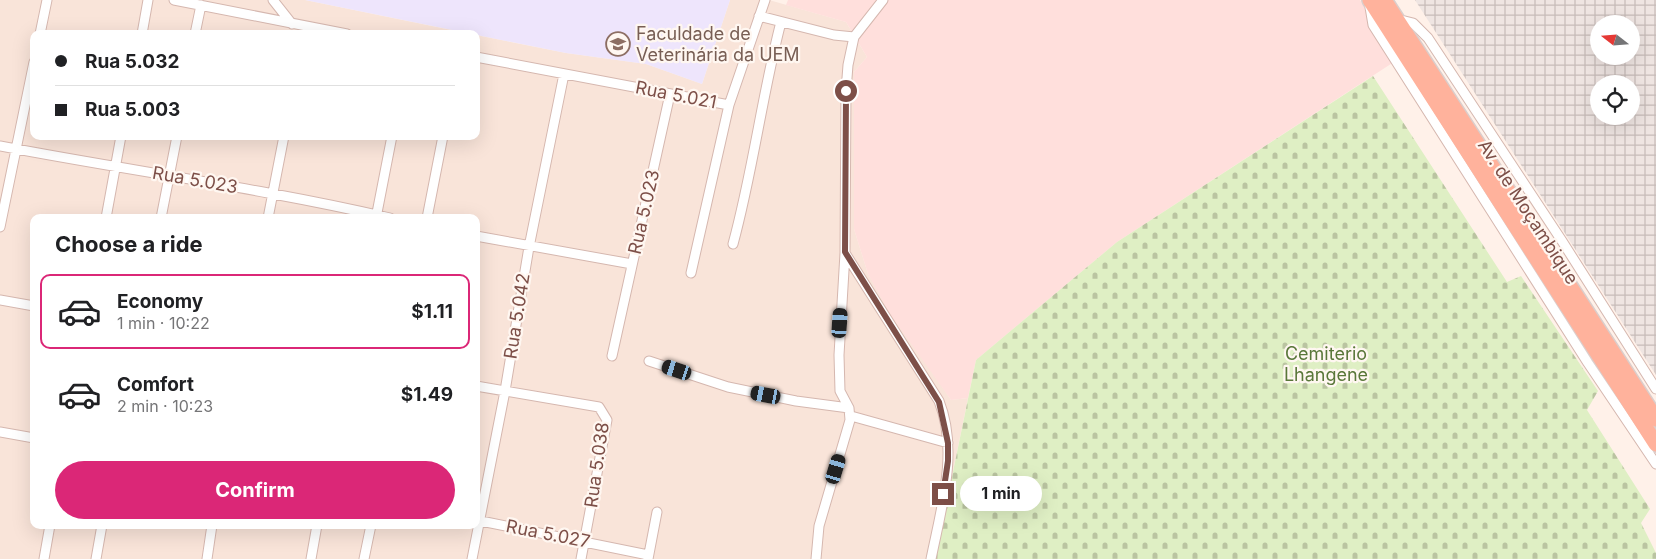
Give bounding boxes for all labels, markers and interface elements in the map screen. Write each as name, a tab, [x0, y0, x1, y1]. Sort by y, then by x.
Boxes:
north arrow	[1590, 15, 1640, 65]
map controls	[1590, 15, 1640, 125]
place label: Faculdade de Veterinária da UEM	[636, 23, 800, 65]
school or university icon: Faculdade de Veterinária da UEM	[605, 31, 631, 57]
text: Rua 5.032	[85, 50, 179, 73]
button: locate	[1590, 75, 1640, 125]
street label: Rua 5.021	[634, 76, 718, 113]
route start	[835, 80, 857, 102]
text: Rua 5.003	[85, 98, 180, 121]
street label: Av. de Moçambique	[1474, 135, 1583, 288]
street label: Rua 5.023	[151, 162, 239, 197]
street label: Rua 5.023	[624, 168, 663, 256]
text: Choose a ride	[55, 231, 203, 257]
street label: Rua 5.042	[499, 272, 534, 360]
icon: car	[57, 289, 102, 334]
text: Economy	[117, 290, 203, 313]
text: $1.11	[411, 300, 453, 323]
car	[831, 308, 848, 338]
text: 1 min · 10:22	[117, 313, 210, 333]
park label: Cemiterio Lhangene	[1284, 343, 1368, 385]
car	[660, 358, 693, 382]
icon: car	[57, 372, 102, 417]
text: Comfort	[117, 373, 194, 396]
text: $1.49	[401, 383, 453, 406]
car	[749, 385, 782, 405]
text: 2 min · 10:23	[117, 396, 213, 416]
street label: Rua 5.038	[580, 421, 613, 509]
car	[824, 452, 847, 486]
button: Confirm	[55, 461, 455, 519]
callout: 1 min	[960, 476, 1043, 512]
route end	[932, 483, 954, 505]
text: 1 min	[981, 483, 1021, 503]
street label: Rua 5.027	[504, 515, 592, 552]

